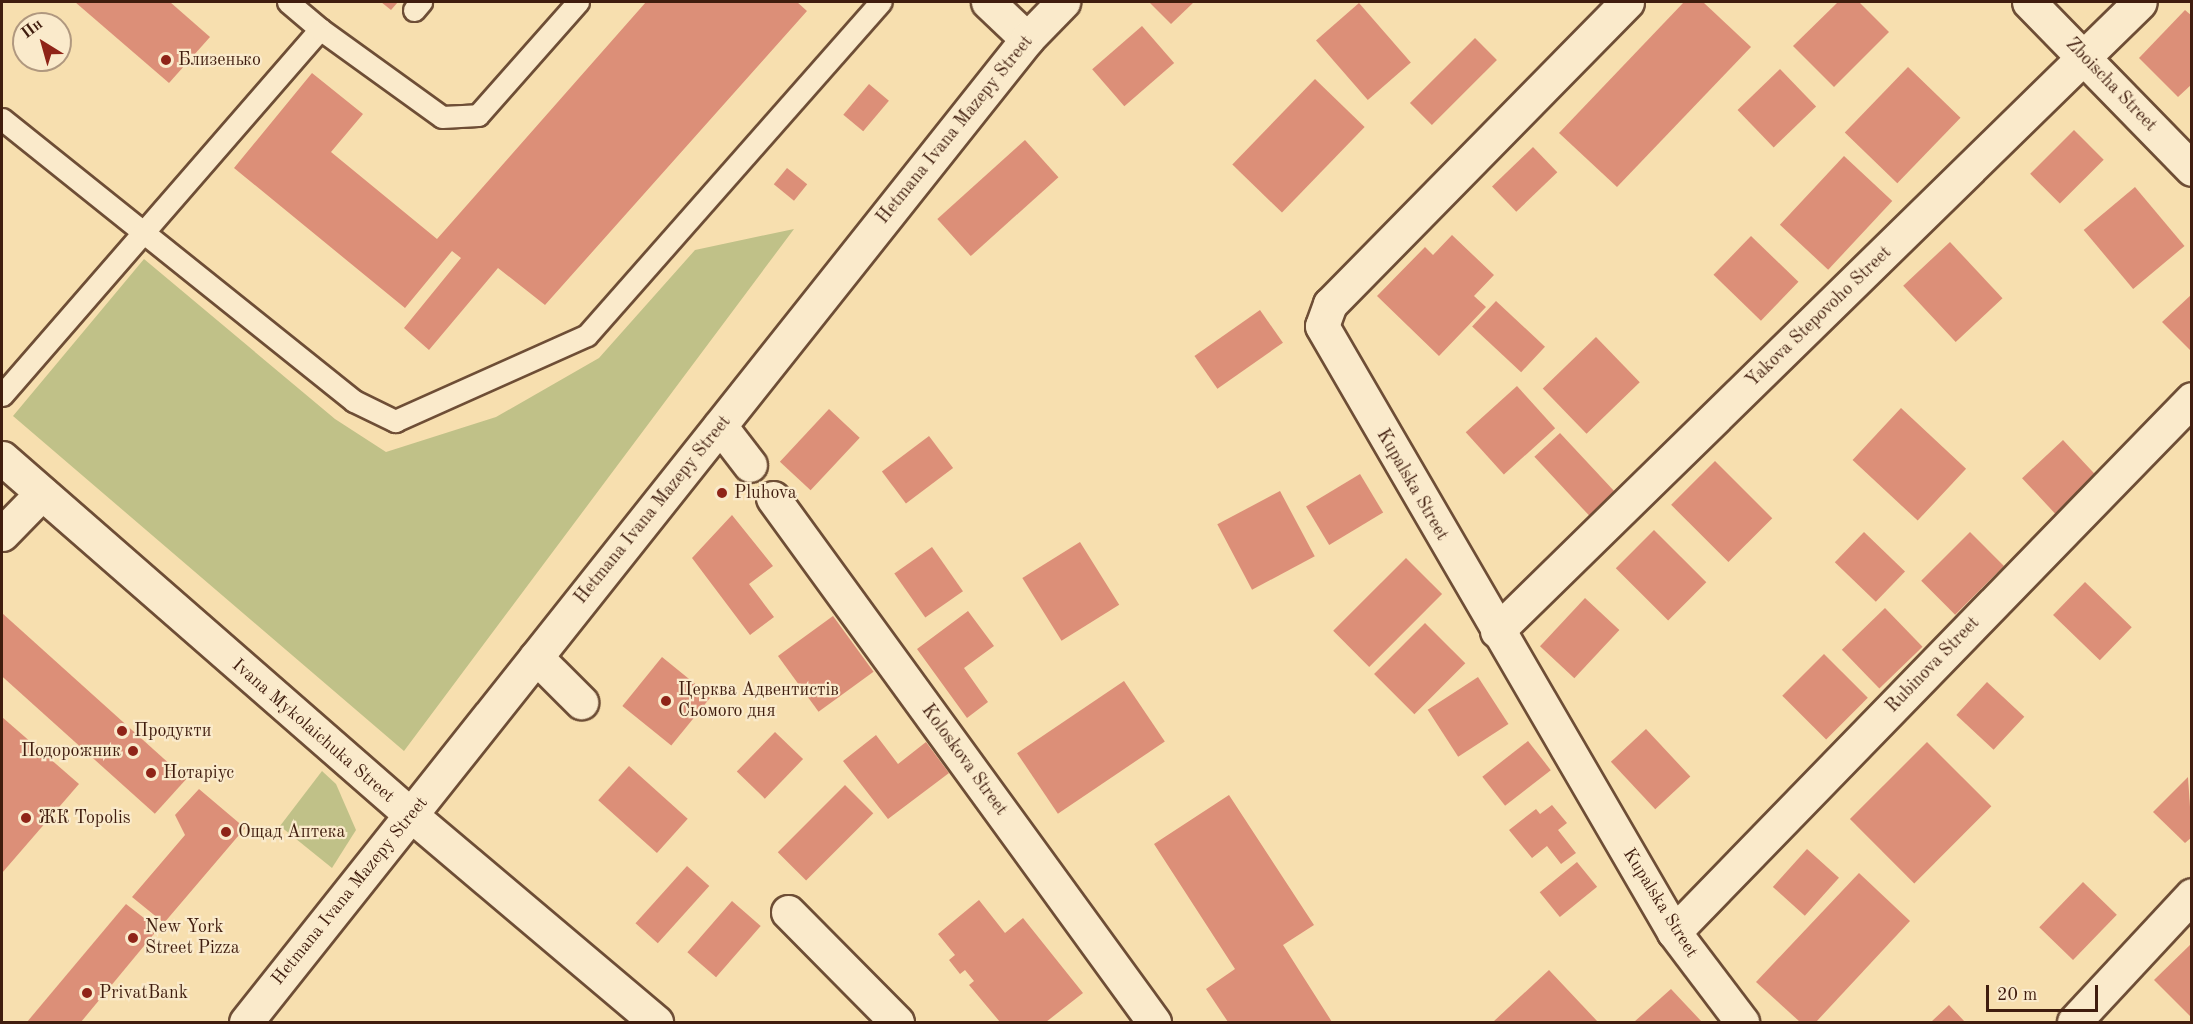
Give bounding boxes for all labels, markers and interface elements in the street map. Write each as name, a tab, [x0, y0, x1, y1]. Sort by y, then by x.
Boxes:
north arrow	[12, 12, 72, 72]
text: Пн	[19, 16, 46, 42]
street label: Hetmana Ivana Mazepy Street	[872, 32, 1038, 228]
street label: Zboischa Street	[2061, 34, 2161, 136]
place label: Близенько	[178, 49, 261, 71]
marker: Близенько	[159, 53, 173, 67]
street label: Yakova Stepovoho Street	[1742, 242, 1896, 392]
street label: Hetmana Ivana Mazepy Street	[570, 412, 736, 608]
street label: Kupalska Street	[1371, 425, 1453, 545]
place label: Pluhova	[734, 482, 797, 504]
marker: Pluhova	[715, 486, 729, 500]
street label: Rubinova Street	[1882, 613, 1984, 717]
street label: Ivana Mykolaichuka Street	[227, 654, 399, 808]
place label: Церква Адвентистів Сьомого дня	[678, 680, 839, 722]
marker: Церква Адвентистів Сьомого дня	[659, 694, 673, 708]
street label: Koloskova Street	[916, 700, 1012, 820]
place label: Продукти	[134, 720, 212, 742]
marker: Продукти	[115, 724, 129, 738]
place label: Подорожник	[21, 740, 121, 762]
marker: Подорожник	[126, 744, 140, 758]
place label: Нотаріус	[163, 762, 234, 784]
marker: Нотаріус	[144, 766, 158, 780]
street label: Hetmana Ivana Mazepy Street	[267, 793, 433, 989]
place label: ЖК Topolis	[38, 807, 131, 829]
marker: ЖК Topolis	[19, 811, 33, 825]
place label: Ощад Аптека	[238, 821, 345, 843]
marker: Ощад Аптека	[219, 825, 233, 839]
street label: Kupalska Street	[1618, 844, 1702, 962]
place label: New York Street Pizza	[145, 917, 240, 960]
marker: New York Street Pizza	[126, 931, 140, 945]
scale bar	[1989, 973, 2102, 1011]
place label: PrivatBank	[99, 982, 188, 1004]
marker: PrivatBank	[80, 986, 94, 1000]
text: 20 m	[1997, 986, 2037, 1004]

